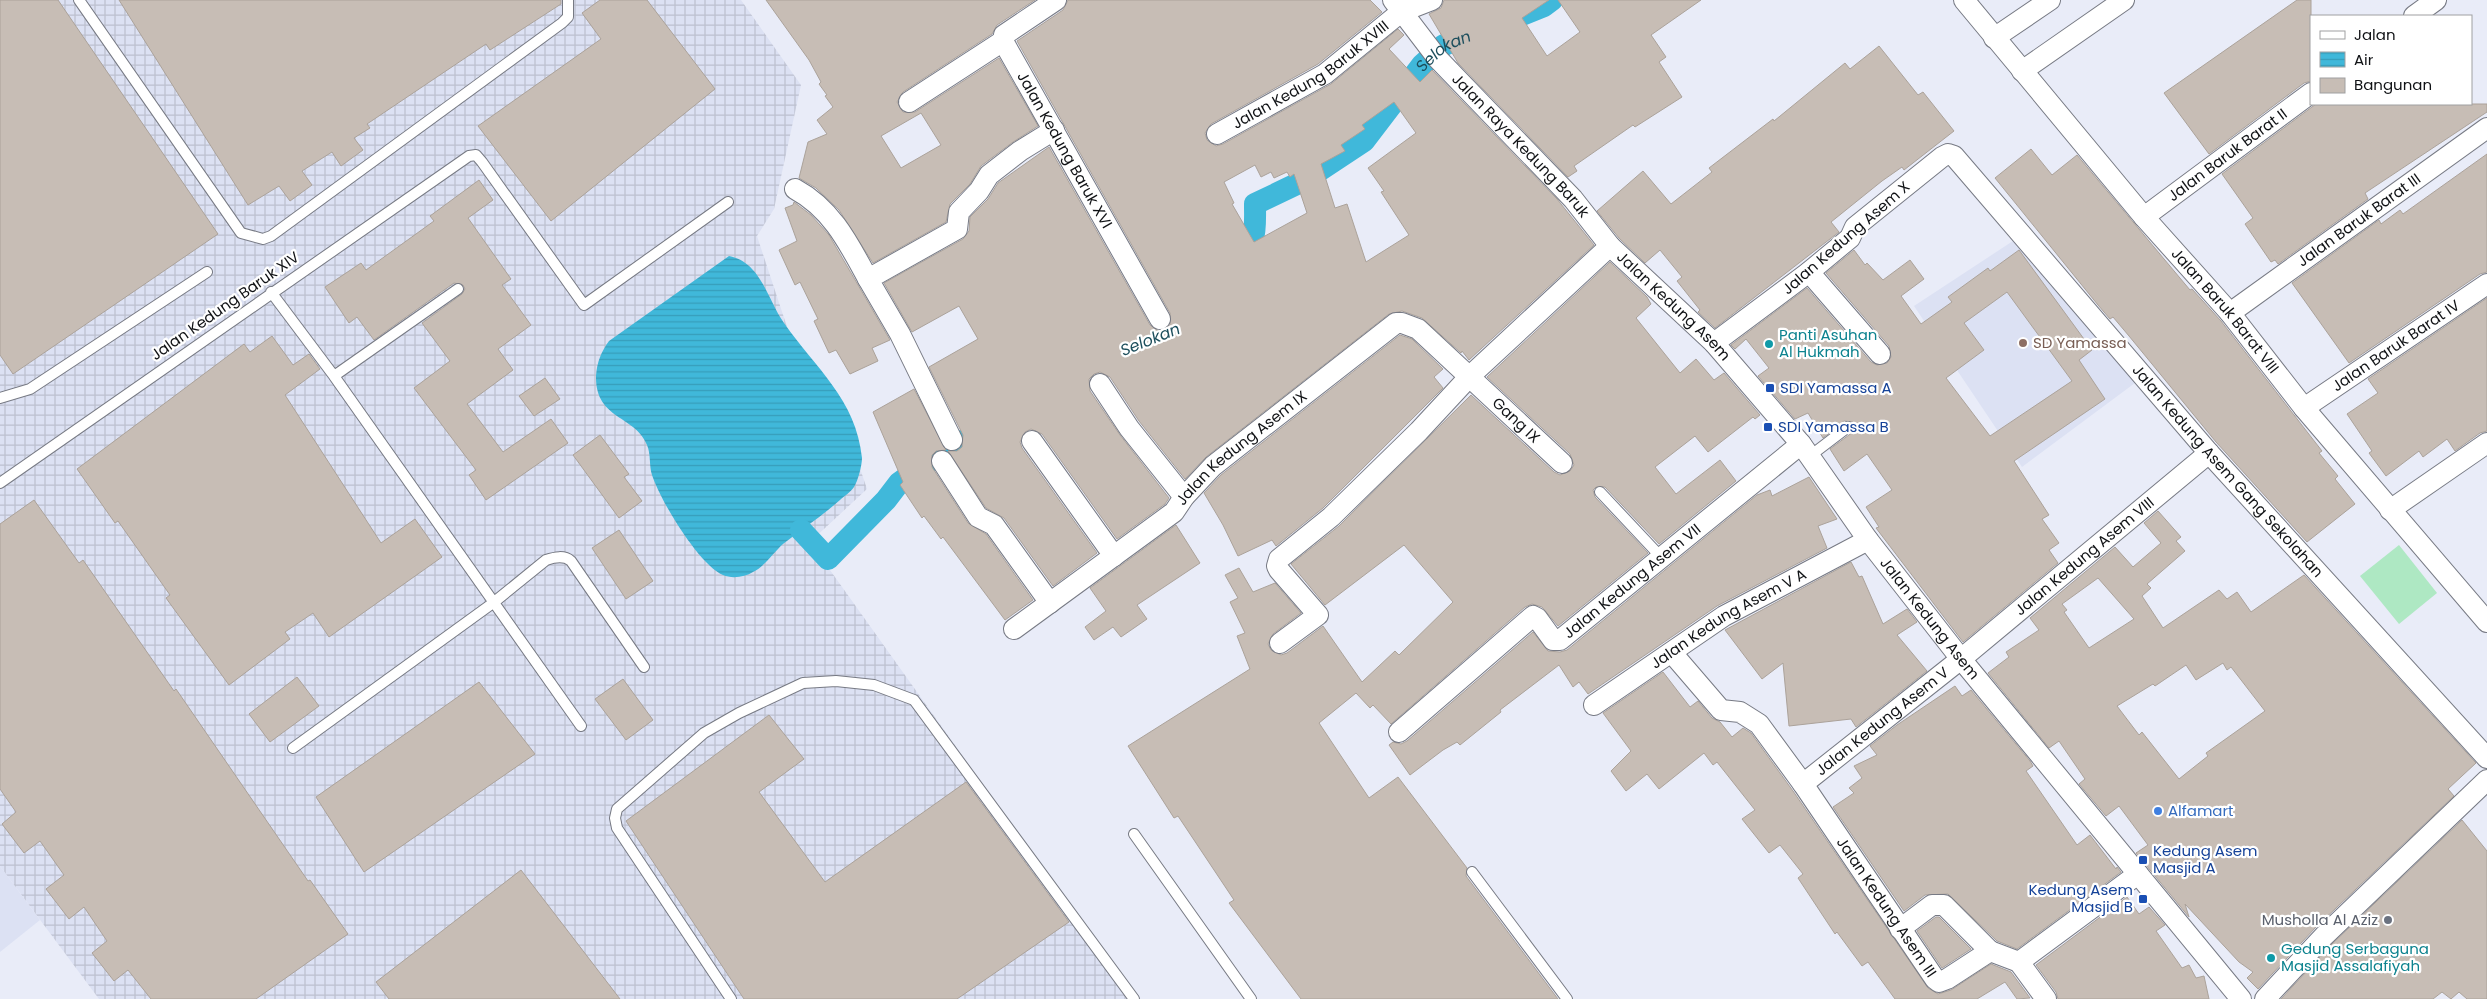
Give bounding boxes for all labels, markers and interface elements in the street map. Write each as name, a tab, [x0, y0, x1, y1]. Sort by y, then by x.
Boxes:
street label: Jalan Kedung Baruk XVIII	[1228, 15, 1393, 134]
legend	[2310, 15, 2472, 105]
text: Jalan	[2354, 24, 2396, 45]
water label: Selokan	[1410, 25, 1474, 76]
text: Air	[2354, 49, 2374, 70]
street label: Jalan Kedung Baruk XVI	[1012, 68, 1118, 232]
street label: Jalan Raya Kedung Baruk	[1447, 69, 1595, 222]
text: Bangunan	[2354, 74, 2432, 95]
street label: Jalan Baruk Barat II	[2163, 103, 2291, 206]
street label: Jalan Baruk Barat III	[2293, 168, 2425, 271]
street label: Jalan Kedung Asem X	[1777, 176, 1914, 299]
street label: Jalan Baruk Barat VIII	[2167, 243, 2284, 378]
street label: Jalan Kedung Baruk XIV	[146, 246, 303, 365]
street label: Jalan Kedung Asem	[1612, 246, 1736, 365]
street label: Jalan Baruk Barat IV	[2328, 294, 2464, 396]
water label: Selokan	[1117, 317, 1184, 362]
place label: Panti Asuhan Al Hukmah	[1779, 324, 1877, 362]
place label: SD Yamassa	[2033, 332, 2127, 353]
marker: SD Yamassa	[2017, 337, 2029, 349]
marker: Panti Asuhan Al Hukmah	[1763, 338, 1775, 350]
street label: Jalan Kedung Asem Gang Sekolahan	[2128, 360, 2328, 582]
place label: SDI Yamassa A	[1780, 377, 1892, 398]
marker: SDI Yamassa A	[1764, 382, 1776, 394]
street label: Jalan Kedung Asem IX	[1171, 385, 1311, 509]
street label: Gang IX	[1488, 392, 1545, 448]
place label: SDI Yamassa B	[1778, 416, 1889, 437]
marker: SDI Yamassa B	[1762, 421, 1774, 433]
street label: Jalan Kedung Asem VIII	[2010, 492, 2158, 620]
street label: Jalan Kedung Asem VII	[1559, 519, 1705, 643]
street label: Jalan Kedung Asem	[1875, 553, 1985, 684]
street label: Jalan Kedung Asem V A	[1646, 563, 1810, 673]
street label: Jalan Kedung Asem V	[1811, 662, 1953, 780]
place label: Alfamart	[2168, 800, 2234, 821]
marker: Alfamart	[2152, 805, 2164, 817]
street label: Jalan Kedung Asem III	[1832, 833, 1942, 981]
place label: Kedung Asem Masjid A	[2153, 840, 2257, 878]
marker: Kedung Asem Masjid A	[2137, 854, 2149, 866]
place label: Kedung Asem Masjid B	[2029, 879, 2133, 917]
marker: Kedung Asem Masjid B	[2137, 893, 2149, 905]
place label: Musholla Al Aziz	[2262, 909, 2378, 930]
marker: Musholla Al Aziz	[2382, 914, 2394, 926]
place label: Gedung Serbaguna Masjid Assalafiyah	[2281, 938, 2429, 976]
marker: Gedung Serbaguna Masjid Assalafiyah	[2265, 952, 2277, 964]

